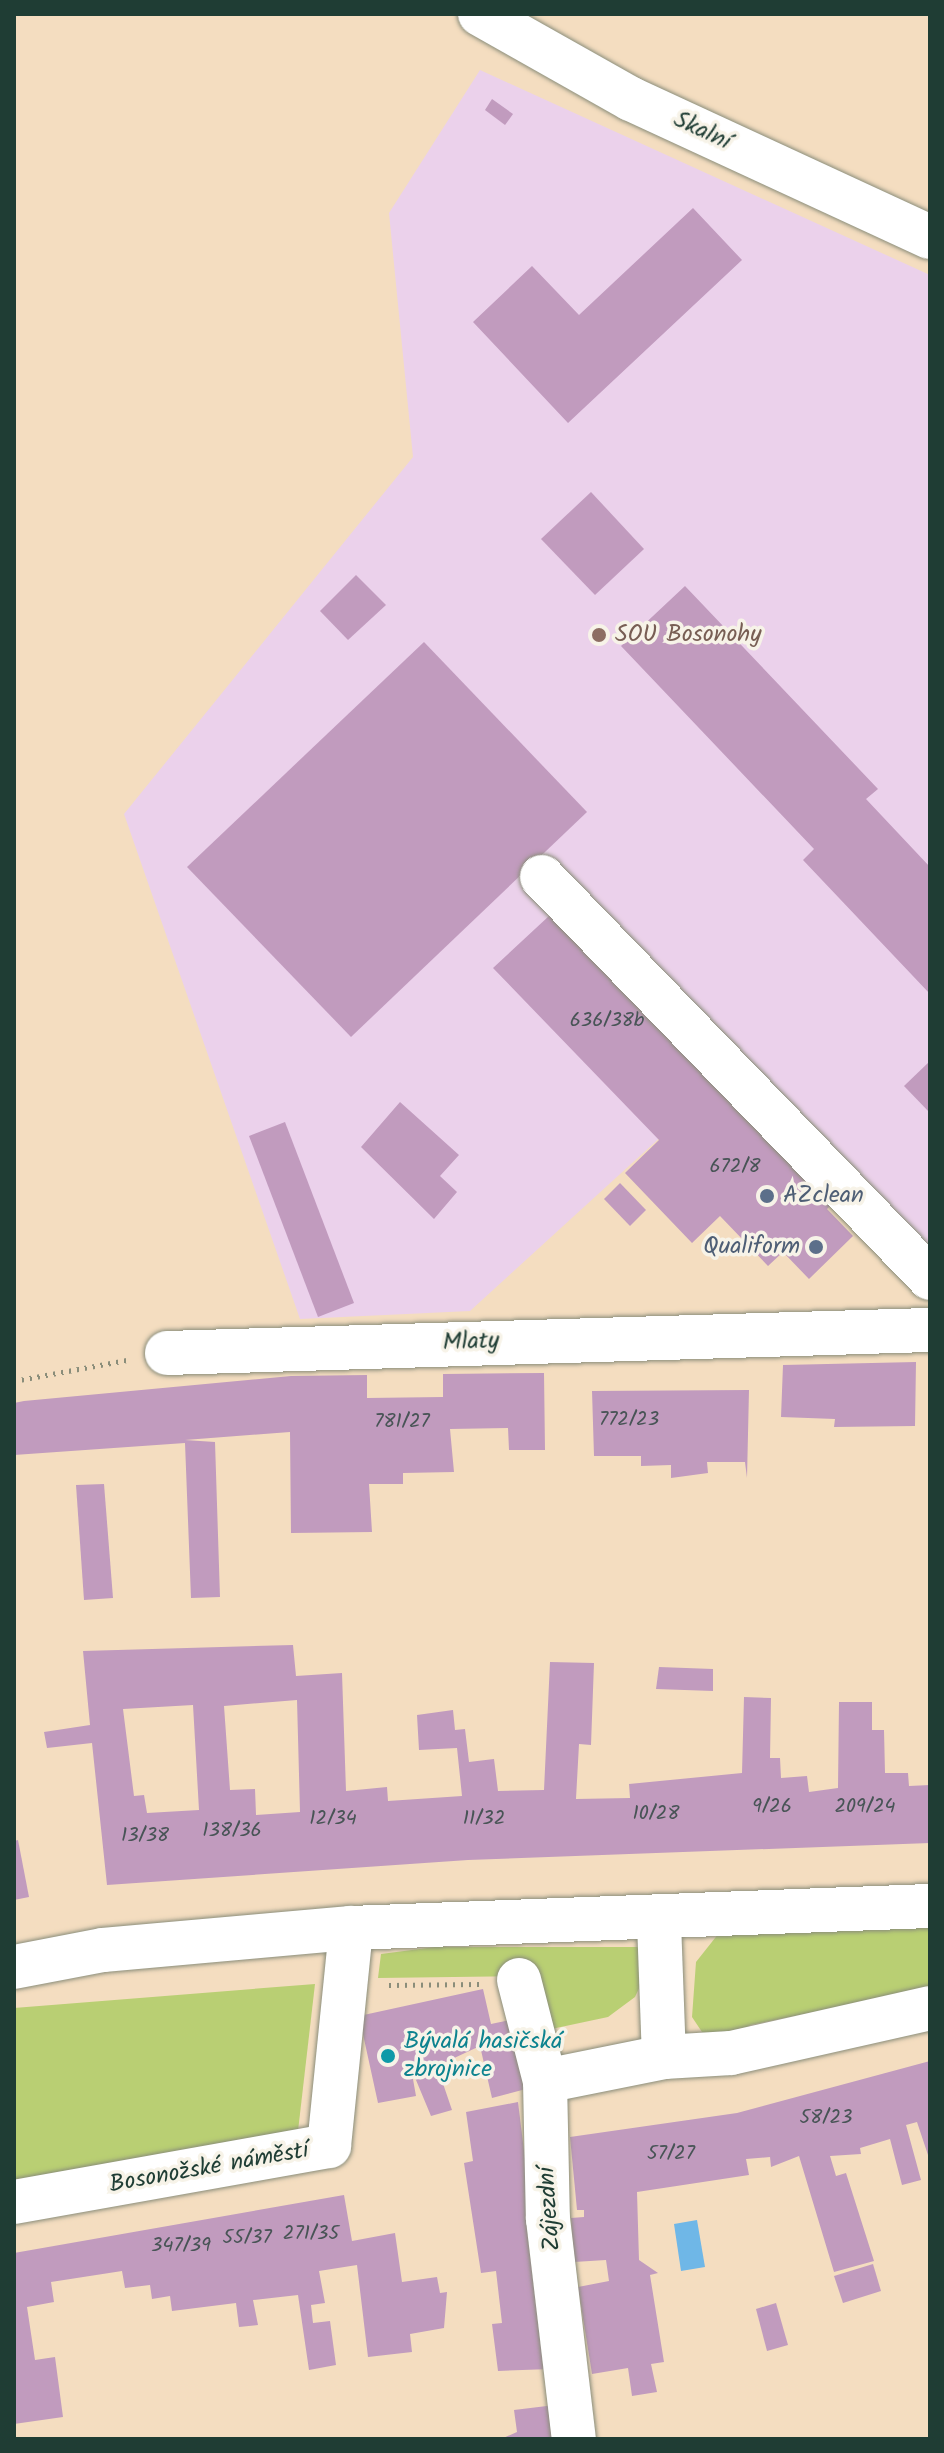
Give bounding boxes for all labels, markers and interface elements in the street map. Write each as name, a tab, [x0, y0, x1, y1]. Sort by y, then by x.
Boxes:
street label: Skalní	[669, 105, 735, 157]
place label: SOU Bosonohy	[615, 621, 761, 649]
marker: SOU Bosonohy	[590, 626, 608, 644]
house number: 636/38b	[570, 1009, 644, 1033]
house number: 672/8	[709, 1155, 761, 1179]
place label: AZclean	[783, 1182, 864, 1210]
marker: AZclean	[758, 1187, 776, 1205]
place label: Qualiform	[703, 1233, 800, 1261]
marker: Qualiform	[807, 1238, 825, 1256]
street label: Mlaty	[442, 1327, 500, 1357]
house number: 772/23	[599, 1408, 659, 1432]
house number: 781/27	[374, 1410, 430, 1434]
house number: 9/26	[752, 1795, 792, 1819]
house number: 209/24	[834, 1795, 896, 1819]
house number: 10/28	[632, 1802, 680, 1826]
house number: 12/34	[309, 1807, 357, 1831]
house number: 11/32	[463, 1807, 505, 1831]
house number: 138/36	[202, 1819, 262, 1843]
house number: 13/38	[121, 1824, 169, 1848]
place label: Bývalá hasičská zbrojnice	[404, 2028, 562, 2084]
marker: Bývalá hasičská zbrojnice	[379, 2047, 397, 2065]
house number: 58/23	[800, 2106, 852, 2130]
street label: Bosonožské náměstí	[107, 2136, 311, 2200]
house number: 57/27	[647, 2142, 695, 2166]
street label: Zájezdní	[533, 2166, 567, 2252]
house number: 271/35	[283, 2222, 339, 2246]
house number: 55/37	[222, 2226, 272, 2250]
house number: 347/39	[151, 2234, 211, 2258]

